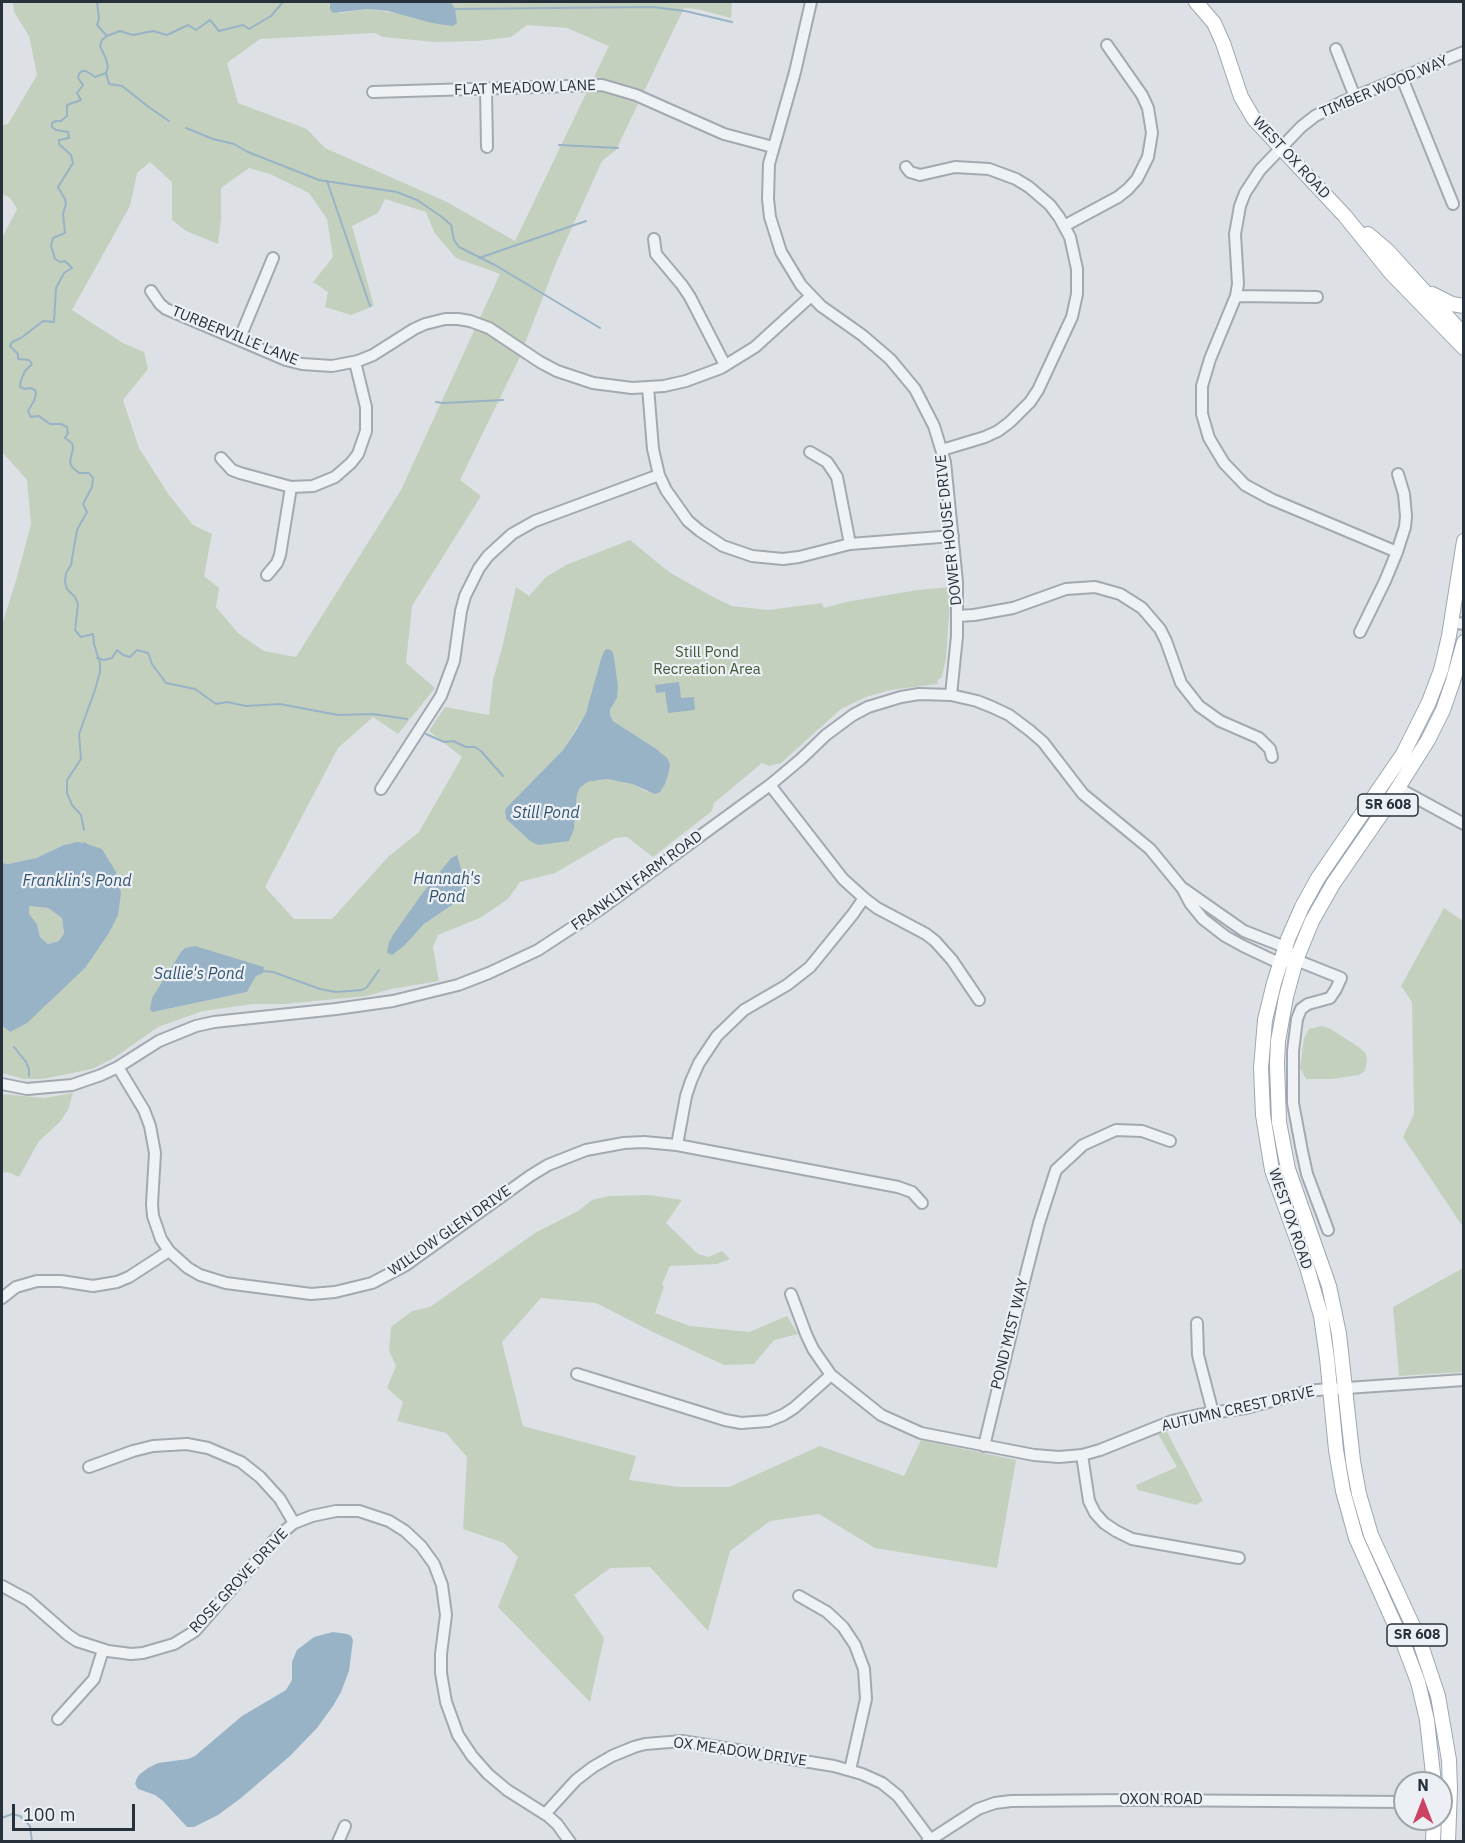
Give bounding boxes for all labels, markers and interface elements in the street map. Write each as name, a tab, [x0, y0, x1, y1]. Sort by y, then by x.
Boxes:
street label: TIMBER WOOD WAY	[1317, 52, 1451, 122]
street label: FLAT MEADOW LANE	[454, 77, 596, 99]
street label: WEST OX ROAD	[1248, 113, 1334, 203]
street label: TURBERVILLE LANE	[169, 302, 301, 370]
street label: DOWER HOUSE DRIVE	[932, 454, 966, 606]
park label: Still Pond Recreation Area	[653, 644, 761, 679]
road number: SR 608	[1358, 794, 1418, 816]
water label: Still Pond	[512, 803, 580, 823]
street label: FRANKLIN FARM ROAD	[568, 827, 706, 935]
water label: Hannah's Pond	[413, 869, 481, 907]
water label: Franklin's Pond	[23, 871, 131, 891]
water label: Sallie's Pond	[154, 964, 244, 984]
street label: WEST OX ROAD	[1264, 1166, 1316, 1272]
street label: WILLOW GLEN DRIVE	[385, 1182, 515, 1280]
street label: POND MIST WAY	[988, 1277, 1032, 1391]
street label: AUTUMN CREST DRIVE	[1160, 1383, 1316, 1435]
street label: ROSE GROVE DRIVE	[186, 1525, 292, 1637]
road number: SR 608	[1387, 1624, 1447, 1646]
street label: OX MEADOW DRIVE	[672, 1734, 808, 1770]
north arrow	[1393, 1771, 1453, 1831]
text: N	[1417, 1775, 1429, 1795]
street label: OXON ROAD	[1119, 1791, 1203, 1809]
scale bar	[15, 1792, 138, 1830]
text: 100 m	[23, 1803, 75, 1826]

